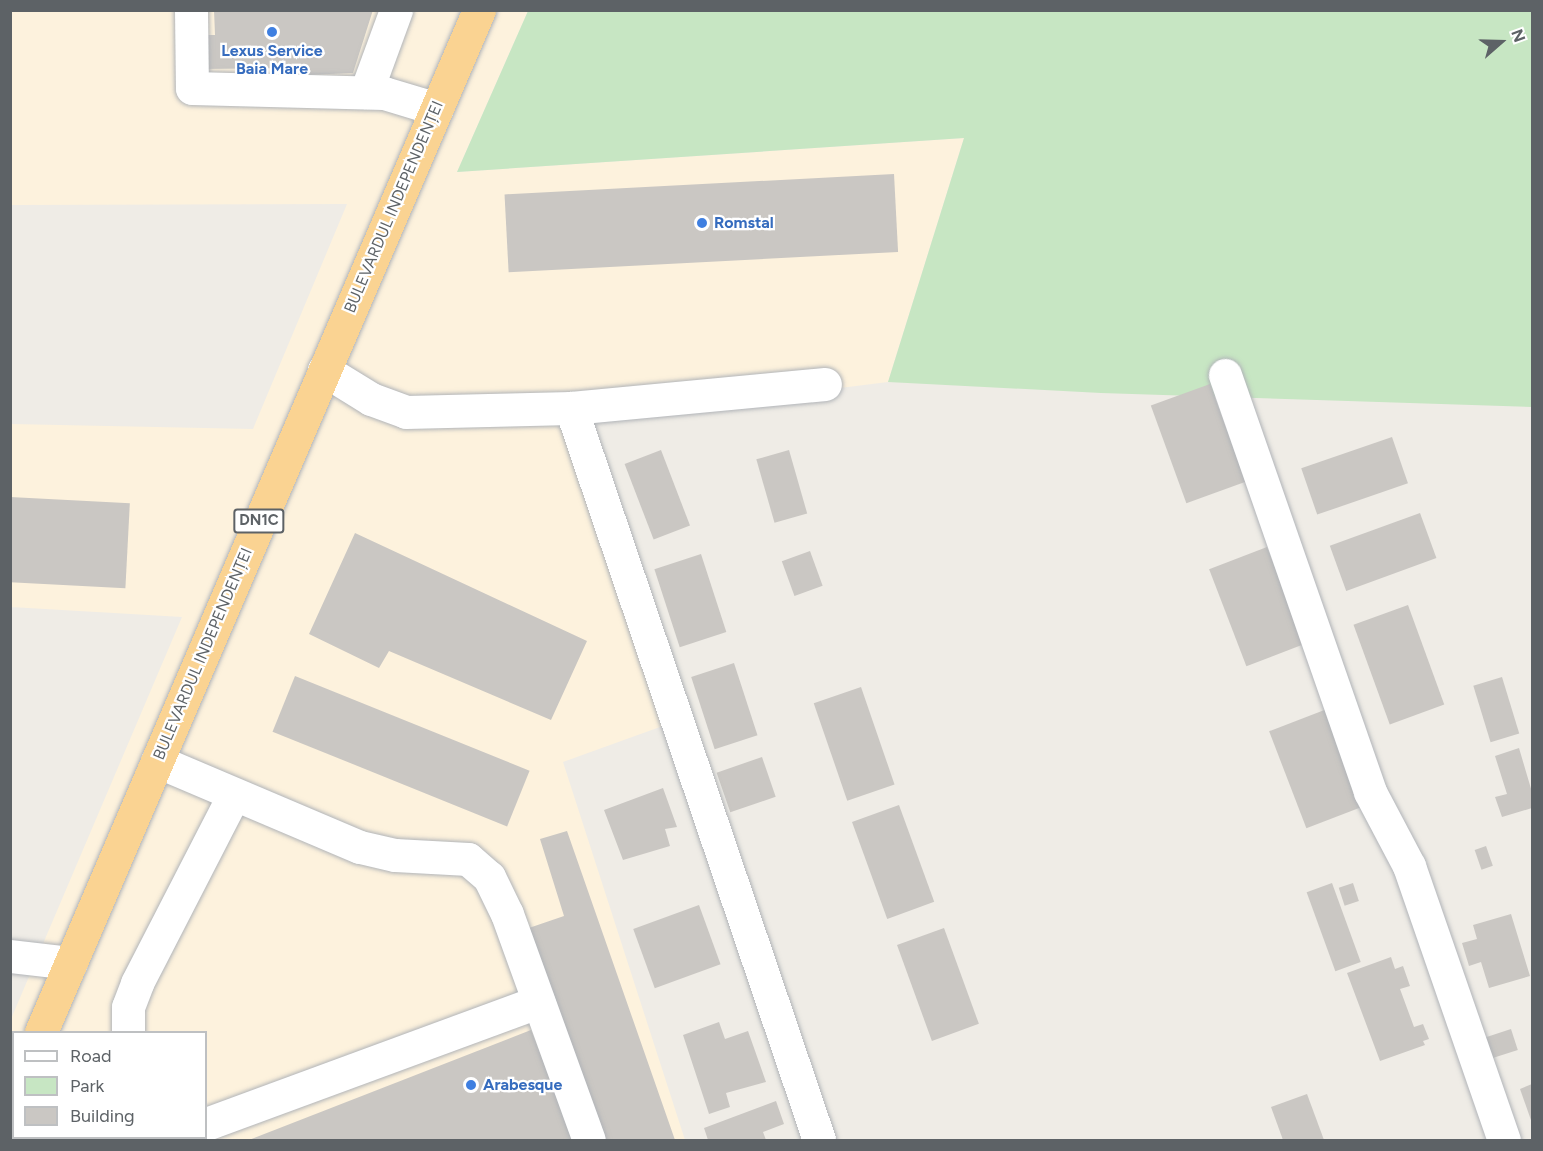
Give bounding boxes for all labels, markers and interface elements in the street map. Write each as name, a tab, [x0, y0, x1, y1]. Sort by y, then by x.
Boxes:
north arrow	[1471, 12, 1531, 72]
marker: Lexus Service Baia Mare	[265, 25, 279, 39]
text: N	[1507, 27, 1529, 45]
place label: Lexus Service Baia Mare	[221, 41, 323, 79]
street label: BULEVARDUL INDEPENDENȚEI	[341, 98, 447, 316]
place label: Romstal	[714, 213, 774, 233]
marker: Romstal	[695, 216, 709, 230]
road number: DN1C	[232, 509, 286, 533]
street label: BULEVARDUL INDEPENDENȚEI	[150, 545, 256, 763]
legend	[12, 1031, 207, 1139]
text: Road	[70, 1045, 111, 1067]
text: Park	[70, 1075, 104, 1097]
place label: Arabesque	[483, 1075, 562, 1095]
marker: Arabesque	[464, 1078, 478, 1092]
text: Building	[70, 1105, 135, 1127]

